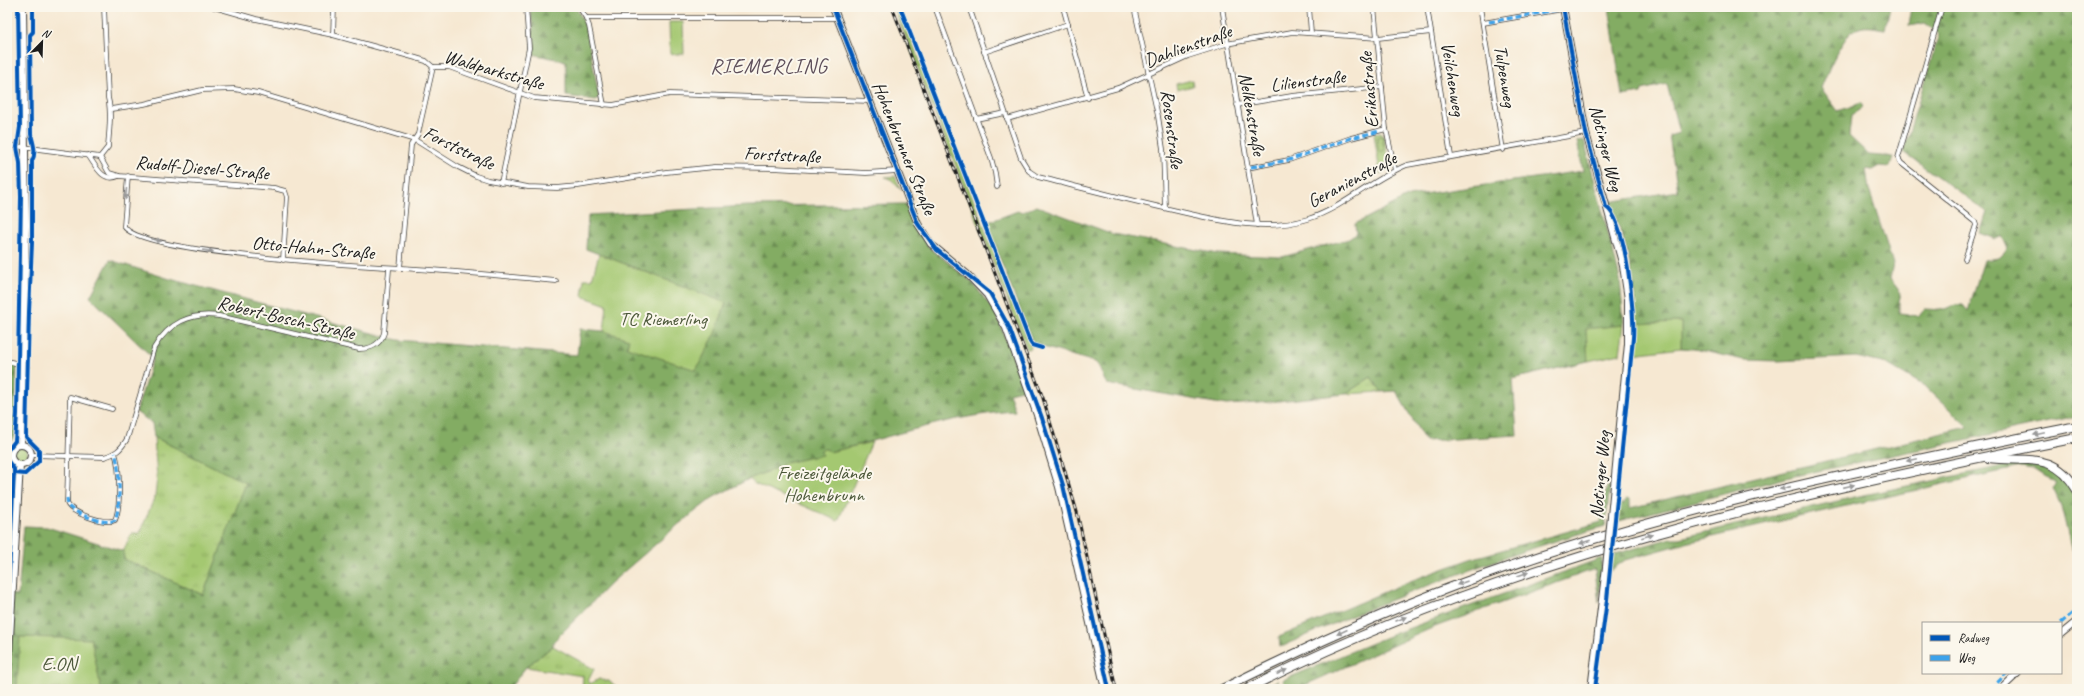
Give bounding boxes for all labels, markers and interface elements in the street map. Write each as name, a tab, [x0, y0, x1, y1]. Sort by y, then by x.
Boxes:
street label: Dahlienstraße	[1141, 18, 1237, 73]
north arrow	[22, 22, 62, 62]
text: N	[40, 25, 54, 41]
street label: Veilchenweg	[1435, 40, 1471, 119]
street label: Tulpenweg	[1488, 43, 1522, 110]
street label: Waldparkstraße	[441, 44, 548, 96]
street label: Erikastraße	[1354, 49, 1384, 129]
district label: RIEMERLING	[710, 53, 830, 79]
street label: Lilienstraße	[1269, 64, 1348, 97]
street label: Nelkenstraße	[1233, 71, 1271, 159]
street label: Hohenbrunner Straße	[866, 78, 942, 220]
street label: Rosenstraße	[1155, 88, 1189, 172]
street label: Notinger Weg	[1584, 103, 1629, 195]
street label: Forststraße	[419, 121, 500, 176]
street label: Forststraße	[743, 141, 822, 169]
street label: Geranienstraße	[1303, 146, 1402, 214]
street label: Rudolf-Diesel-Straße	[134, 150, 271, 186]
one-way arrow	[123, 188, 130, 200]
street label: Otto-Hahn-Straße	[251, 231, 377, 265]
one-way arrow	[150, 237, 162, 243]
one-way arrow	[202, 248, 214, 254]
street label: Robert-Bosch-Straße	[215, 291, 359, 346]
park label: TC Riemerling	[619, 307, 708, 331]
street label: Notinger Weg	[1584, 429, 1616, 520]
one-way arrow	[2033, 431, 2045, 437]
one-way arrow	[1905, 457, 1918, 463]
park label: Freizeitgelände Hohenbrunn	[777, 461, 873, 507]
one-way arrow	[1843, 482, 1855, 488]
one-way arrow	[1778, 486, 1791, 492]
one-way arrow	[1642, 533, 1654, 539]
one-way arrow	[1579, 539, 1591, 545]
one-way arrow	[1517, 571, 1529, 577]
one-way arrow	[1456, 580, 1468, 586]
one-way arrow	[1396, 616, 1407, 622]
legend	[1922, 622, 2062, 674]
one-way arrow	[1336, 629, 1347, 635]
text: Radweg	[1958, 630, 1989, 646]
text: Weg	[1958, 650, 1976, 666]
park label: E.ON	[42, 652, 79, 676]
one-way arrow	[1277, 669, 1288, 675]

